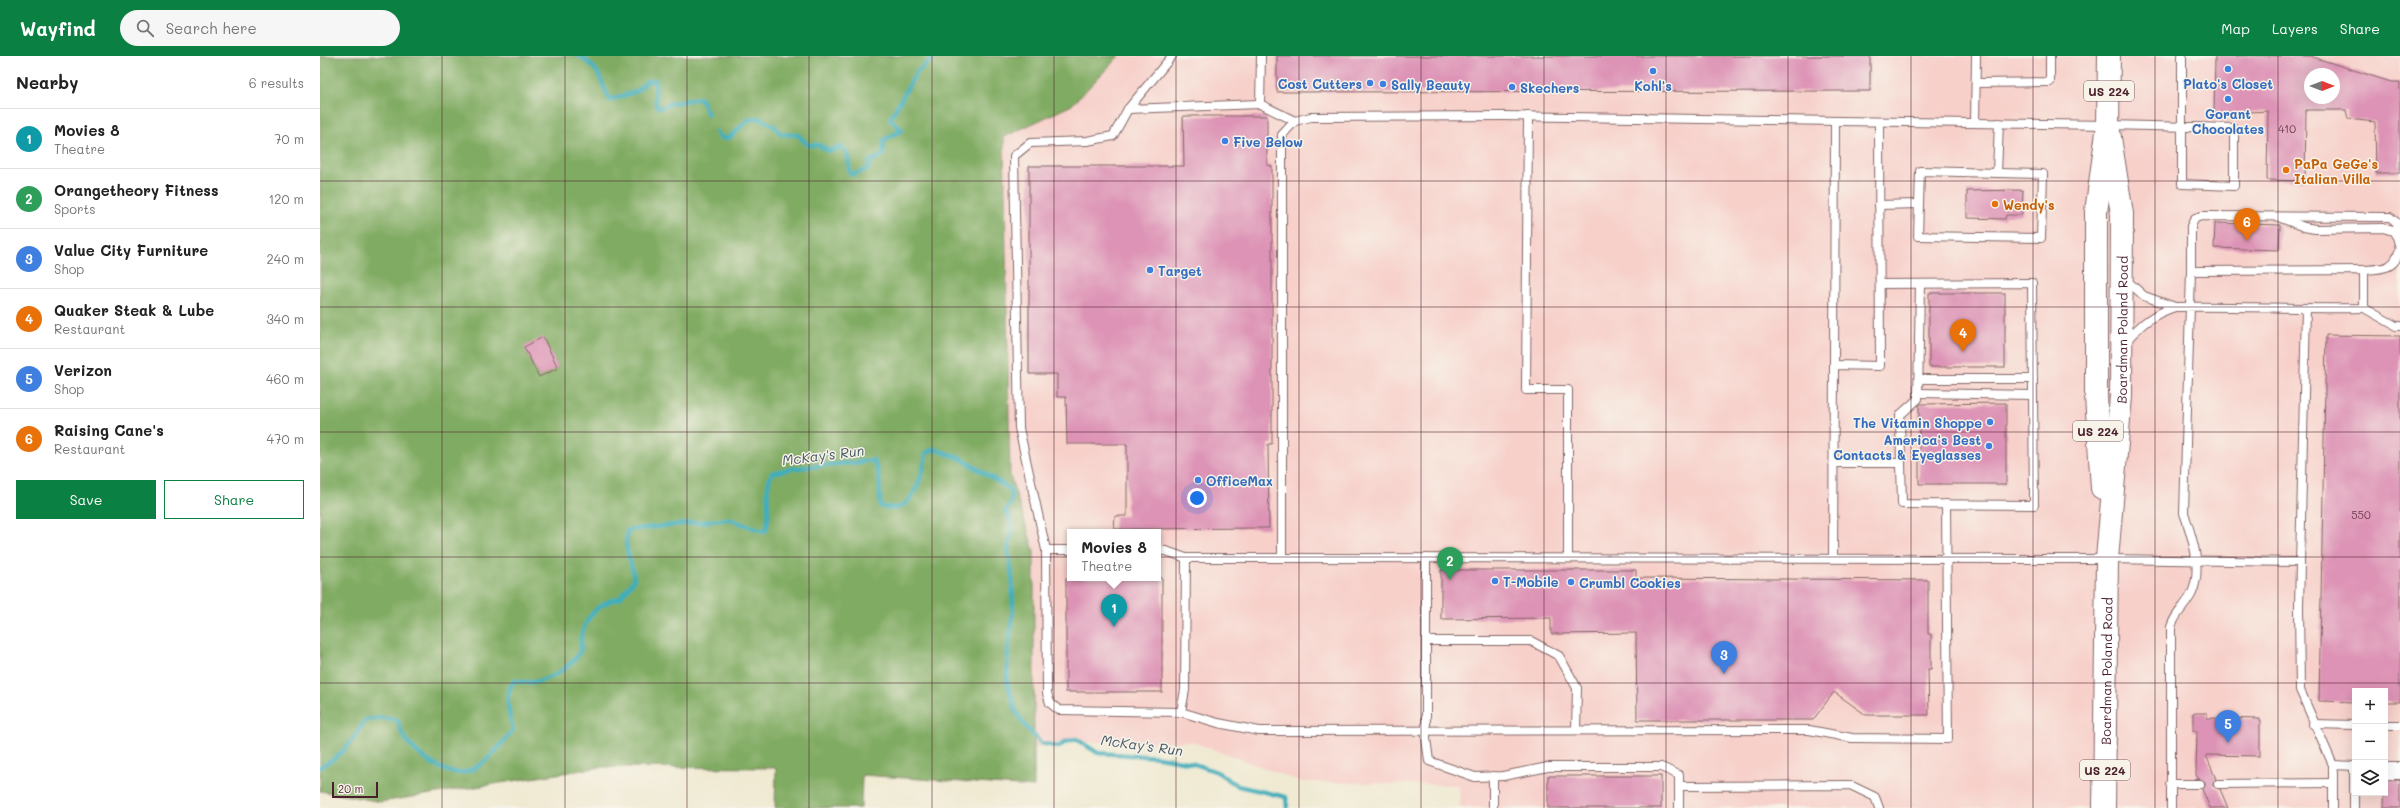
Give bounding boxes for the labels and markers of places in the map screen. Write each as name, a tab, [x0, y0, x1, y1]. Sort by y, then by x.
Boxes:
marker: Plato's Closet	[2223, 64, 2233, 74]
marker: Kohl's	[1648, 66, 1658, 76]
place label: Cost Cutters	[1278, 75, 1362, 92]
place label: Plato's Closet	[2183, 75, 2273, 92]
place label: Sally Beauty	[1391, 76, 1471, 94]
place label: Kohl's	[1634, 77, 1672, 94]
marker: Cost Cutters	[1365, 78, 1375, 88]
marker: Sally Beauty	[1378, 79, 1388, 89]
place label: Skechers	[1520, 79, 1579, 96]
marker: Skechers	[1507, 82, 1517, 92]
marker: Gorant Chocolates	[2223, 94, 2233, 104]
place label: Gorant Chocolates	[2192, 105, 2264, 137]
place label: Five Below	[1233, 133, 1303, 150]
marker: Five Below	[1220, 136, 1230, 146]
place label: PaPa GeGe's Italian Villa	[2294, 155, 2378, 187]
marker: PaPa GeGe's Italian Villa	[2281, 165, 2291, 175]
place label: Wendy's	[2003, 196, 2055, 214]
marker: Wendy's	[1990, 199, 2000, 209]
pin: 6	[2234, 208, 2260, 241]
place label: Target	[1158, 262, 1202, 279]
marker: Target	[1145, 265, 1155, 275]
pin: 4	[1950, 319, 1976, 352]
place label: The Vitamin Shoppe	[1853, 414, 1982, 431]
marker: The Vitamin Shoppe	[1985, 417, 1995, 427]
place label: America's Best Contacts & Eyeglasses	[1833, 431, 1981, 464]
marker: America's Best Contacts & Eyeglasses	[1984, 441, 1994, 451]
place label: OfficeMax	[1206, 472, 1273, 489]
marker: OfficeMax	[1193, 475, 1203, 485]
pin: 2	[1437, 547, 1463, 580]
place label: T-Mobile	[1503, 573, 1559, 590]
place label: Crumbl Cookies	[1579, 574, 1681, 591]
marker: T-Mobile	[1490, 576, 1500, 586]
marker: Crumbl Cookies	[1566, 577, 1576, 587]
pin: 1	[1101, 594, 1127, 627]
pin: 3	[1711, 641, 1737, 674]
pin: 5	[2215, 710, 2241, 743]

